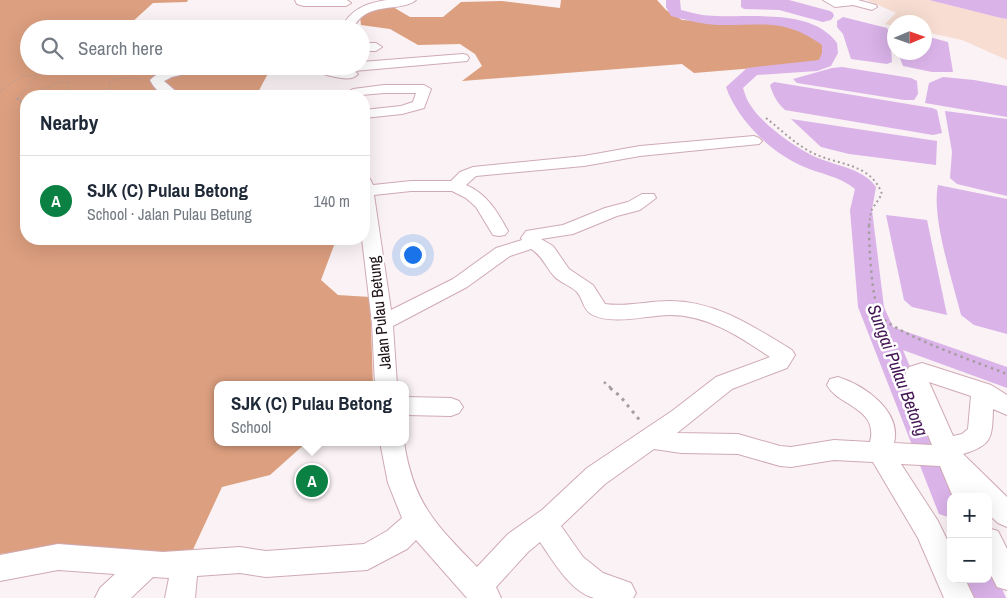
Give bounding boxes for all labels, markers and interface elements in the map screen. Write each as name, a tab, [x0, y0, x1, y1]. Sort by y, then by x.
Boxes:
north arrow	[887, 15, 932, 60]
search box	[20, 20, 370, 75]
icon: search	[38, 34, 66, 62]
text: Search here	[78, 35, 163, 61]
text: Nearby	[40, 108, 98, 137]
text: SJK (C) Pulau Betong	[87, 177, 248, 203]
text: A	[51, 190, 61, 212]
text: 140 m	[314, 190, 350, 212]
text: School · Jalan Pulau Betung	[87, 203, 252, 225]
your location	[400, 242, 426, 268]
street label: Jalan Pulau Betung	[362, 255, 396, 371]
water label: Sungai Pulau Betong	[861, 300, 935, 440]
popup	[214, 381, 409, 446]
text: SJK (C) Pulau Betong	[231, 390, 392, 416]
text: School	[231, 416, 271, 438]
pin: A	[296, 462, 328, 500]
map controls	[947, 493, 992, 583]
button: +	[947, 493, 992, 538]
button: −	[947, 538, 992, 583]

